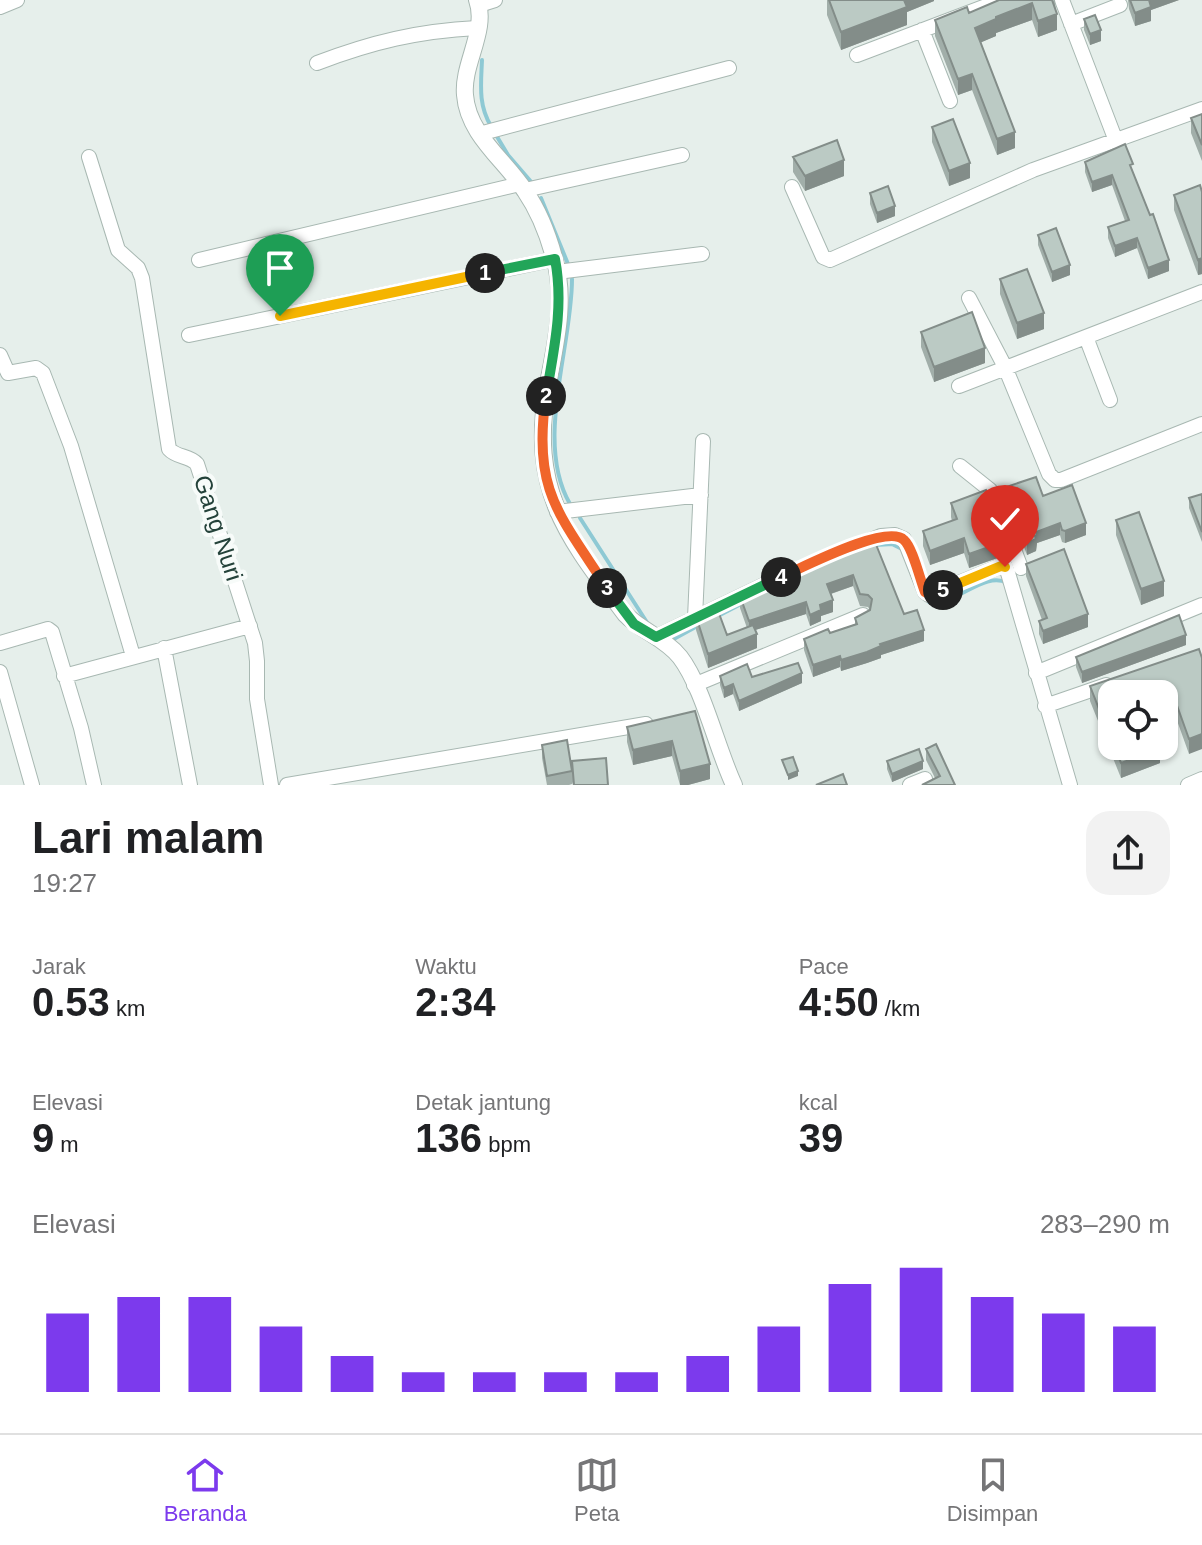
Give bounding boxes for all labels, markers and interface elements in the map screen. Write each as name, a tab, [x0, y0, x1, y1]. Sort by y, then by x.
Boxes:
pin	[246, 234, 314, 316]
icon: arrive	[258, 246, 302, 290]
pin: 1	[465, 253, 505, 293]
text: 1	[479, 260, 491, 285]
pin: 2	[526, 376, 566, 416]
text: 2	[540, 383, 552, 408]
street label: Gang Nuri	[189, 472, 248, 584]
pin	[971, 485, 1039, 567]
icon: check	[983, 497, 1027, 541]
pin: 4	[761, 557, 801, 597]
text: 4	[775, 564, 787, 589]
pin: 3	[587, 568, 627, 608]
pin: 5	[923, 570, 963, 610]
text: 3	[601, 575, 613, 600]
text: 5	[937, 577, 949, 602]
map controls	[1098, 680, 1178, 760]
button: locate	[1098, 680, 1178, 760]
button: share	[1086, 811, 1170, 895]
text: Lari malam	[32, 813, 264, 862]
text: 19:27	[32, 868, 97, 898]
text: Jarak	[32, 954, 86, 979]
text: Waktu	[415, 954, 477, 979]
text: Pace	[799, 954, 849, 979]
text: 0.53	[32, 980, 110, 1024]
text: 2:34	[415, 980, 495, 1024]
text: 4:50	[799, 980, 879, 1024]
text: km	[110, 996, 145, 1021]
text: /km	[879, 996, 920, 1021]
text: Elevasi	[32, 1090, 103, 1115]
text: Detak jantung	[415, 1090, 551, 1115]
text: kcal	[799, 1090, 838, 1115]
text: 9	[32, 1116, 54, 1160]
text: 136	[415, 1116, 482, 1160]
text: 39	[799, 1116, 843, 1160]
text: m	[54, 1132, 79, 1157]
text: bpm	[482, 1132, 531, 1157]
text: Elevasi	[32, 1209, 116, 1239]
text: 283–290 m	[1040, 1209, 1170, 1239]
tab: Beranda	[164, 1453, 247, 1527]
tab: Peta	[574, 1453, 619, 1527]
tab: Disimpan	[947, 1453, 1038, 1527]

